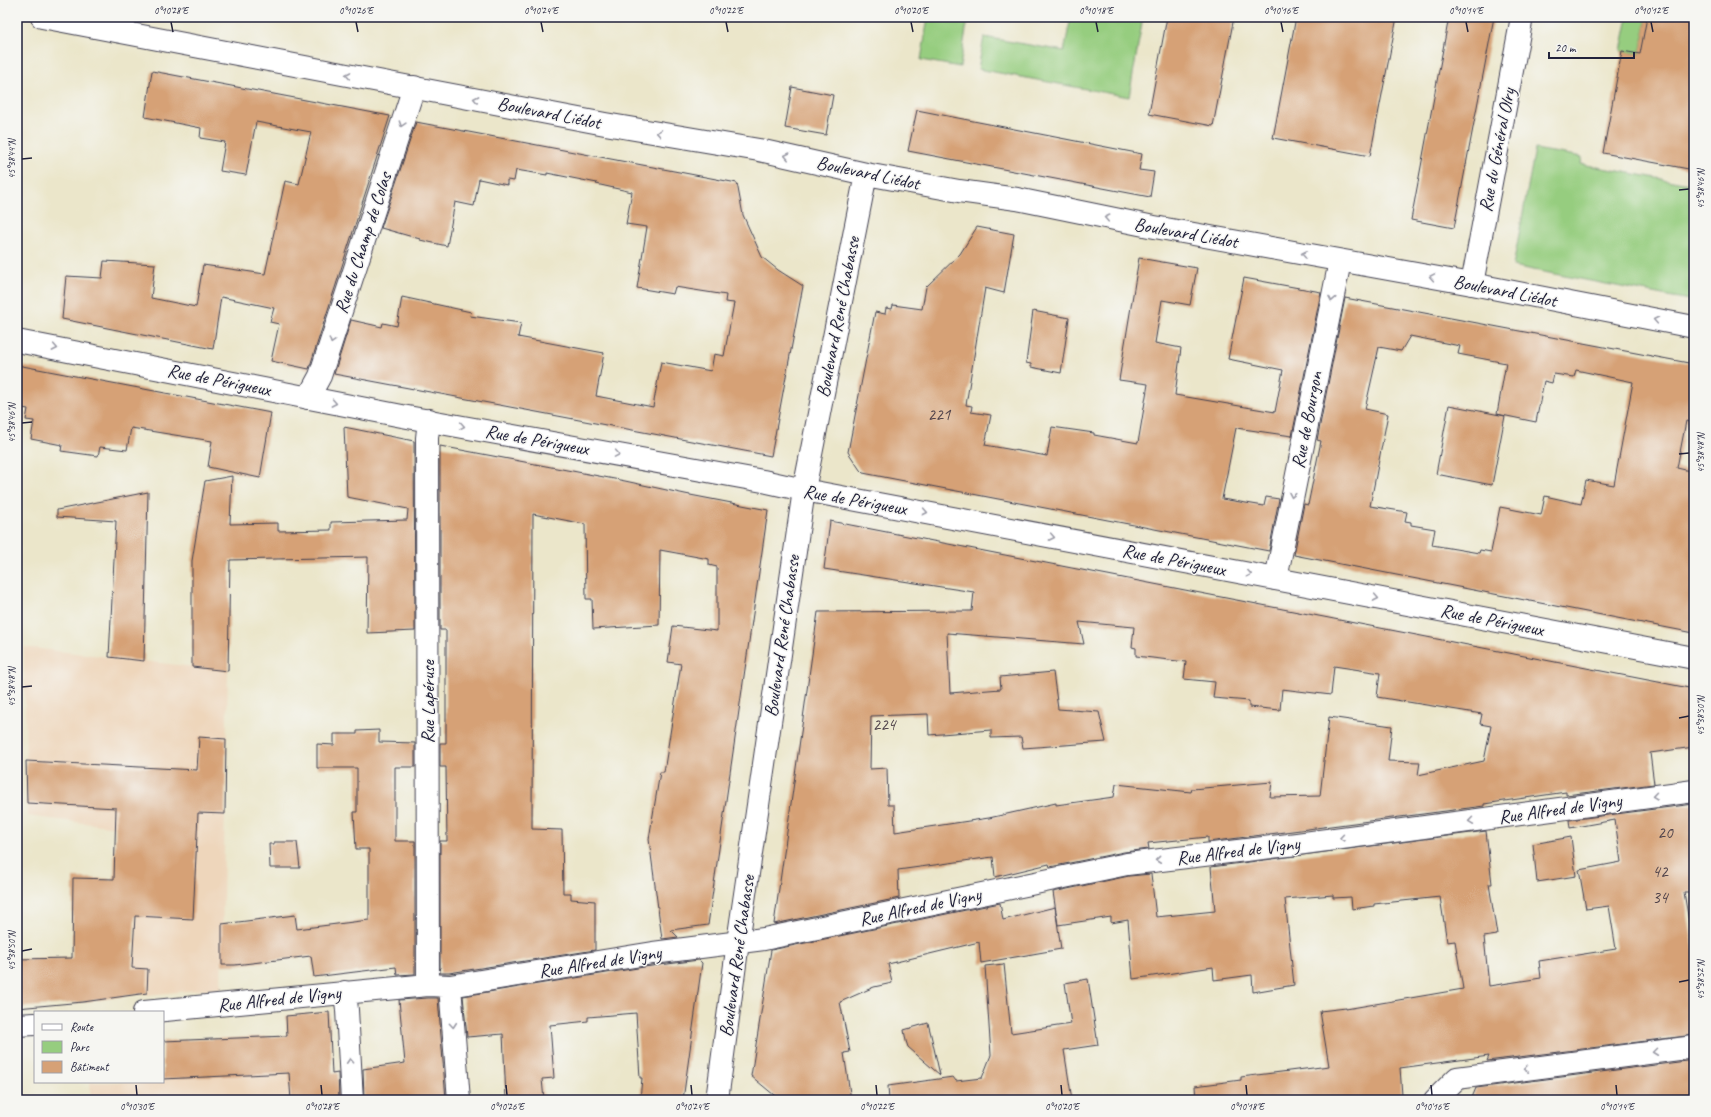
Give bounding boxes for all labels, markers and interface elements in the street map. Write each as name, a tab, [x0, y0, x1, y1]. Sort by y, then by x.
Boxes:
text: 0°10'28"E	[154, 4, 190, 17]
text: 0°10'26"E	[339, 4, 375, 17]
text: 0°10'24"E	[524, 4, 560, 17]
text: 0°10'22"E	[709, 4, 745, 17]
text: 0°10'20"E	[894, 4, 930, 17]
text: 0°10'18"E	[1079, 4, 1115, 17]
text: 0°10'16"E	[1264, 4, 1300, 17]
text: 0°10'14"E	[1449, 4, 1485, 17]
text: 0°10'12"E	[1634, 4, 1670, 17]
scale bar	[1549, 34, 1634, 60]
text: 20 m	[1555, 40, 1577, 56]
one-way arrow	[345, 71, 351, 79]
street label: Rue du Général Olry	[1473, 85, 1521, 214]
street label: Boulevard Liédot	[495, 91, 604, 135]
one-way arrow	[473, 95, 479, 104]
one-way arrow	[398, 120, 406, 127]
one-way arrow	[656, 129, 662, 137]
text: 45°38'44"N	[5, 137, 18, 179]
street label: Boulevard Liédot	[814, 150, 923, 196]
one-way arrow	[784, 152, 791, 161]
street label: Rue du Champ de Colas	[329, 167, 398, 316]
text: 45°38'46"N	[1694, 167, 1707, 209]
street label: Boulevard Liédot	[1132, 212, 1241, 254]
one-way arrow	[1104, 214, 1110, 222]
street label: Boulevard René Chabasse	[811, 233, 866, 399]
one-way arrow	[1301, 250, 1307, 259]
street label: Boulevard Liédot	[1451, 269, 1560, 313]
one-way arrow	[1429, 273, 1435, 282]
one-way arrow	[1328, 296, 1336, 302]
one-way arrow	[1653, 316, 1659, 324]
one-way arrow	[328, 337, 336, 344]
one-way arrow	[52, 343, 58, 352]
street label: Rue de Périgueux	[165, 358, 274, 402]
street label: Rue de Bourgon	[1286, 369, 1328, 470]
one-way arrow	[331, 398, 337, 407]
text: 45°38'46"N	[5, 401, 18, 443]
house number: 221	[928, 404, 952, 425]
street label: Rue de Périgueux	[483, 419, 592, 461]
one-way arrow	[459, 422, 465, 430]
text: 45°38'48"N	[1694, 431, 1707, 473]
one-way arrow	[614, 450, 620, 458]
street label: Rue de Périgueux	[801, 479, 910, 521]
one-way arrow	[1289, 492, 1297, 498]
one-way arrow	[921, 508, 928, 516]
one-way arrow	[1049, 532, 1055, 540]
street label: Rue de Périgueux	[1120, 538, 1229, 582]
street label: Boulevard René Chabasse	[759, 552, 805, 718]
one-way arrow	[1246, 569, 1252, 578]
one-way arrow	[1373, 594, 1380, 602]
street label: Rue de Périgueux	[1438, 598, 1547, 642]
street label: Rue Lapéruse	[416, 659, 440, 744]
text: 45°38'48"N	[5, 665, 18, 707]
text: 45°38'50"N	[1694, 694, 1707, 736]
house number: 224	[873, 714, 898, 735]
street label: Rue Alfred de Vigny	[1497, 788, 1624, 829]
one-way arrow	[1652, 791, 1658, 800]
one-way arrow	[1468, 816, 1474, 825]
house number: 20	[1657, 822, 1674, 843]
street label: Rue Alfred de Vigny	[1175, 831, 1302, 870]
one-way arrow	[1339, 833, 1345, 842]
one-way arrow	[1154, 855, 1161, 864]
house number: 42	[1652, 861, 1669, 882]
street label: Boulevard René Chabasse	[714, 872, 760, 1038]
street label: Rue Alfred de Vigny	[857, 882, 984, 932]
house number: 34	[1652, 887, 1670, 908]
text: 45°38'50"N	[5, 929, 18, 971]
street label: Rue Alfred de Vigny	[537, 940, 664, 984]
text: 45°38'52"N	[1694, 958, 1707, 1000]
street label: Rue Alfred de Vigny	[216, 980, 343, 1017]
legend	[34, 1011, 164, 1083]
text: Route	[70, 1019, 94, 1035]
one-way arrow	[449, 1022, 458, 1028]
text: Parc	[70, 1039, 90, 1055]
one-way arrow	[1652, 1047, 1658, 1056]
one-way arrow	[346, 1058, 355, 1064]
text: Bâtiment	[70, 1059, 109, 1075]
one-way arrow	[1523, 1064, 1530, 1073]
text: 0°10'30"E	[120, 1100, 156, 1113]
text: 0°10'28"E	[305, 1100, 341, 1113]
text: 0°10'26"E	[490, 1100, 526, 1113]
text: 0°10'24"E	[675, 1100, 711, 1113]
text: 0°10'22"E	[860, 1100, 896, 1113]
text: 0°10'20"E	[1045, 1100, 1081, 1113]
text: 0°10'18"E	[1230, 1100, 1266, 1113]
text: 0°10'16"E	[1415, 1100, 1451, 1113]
text: 0°10'14"E	[1600, 1100, 1636, 1113]

